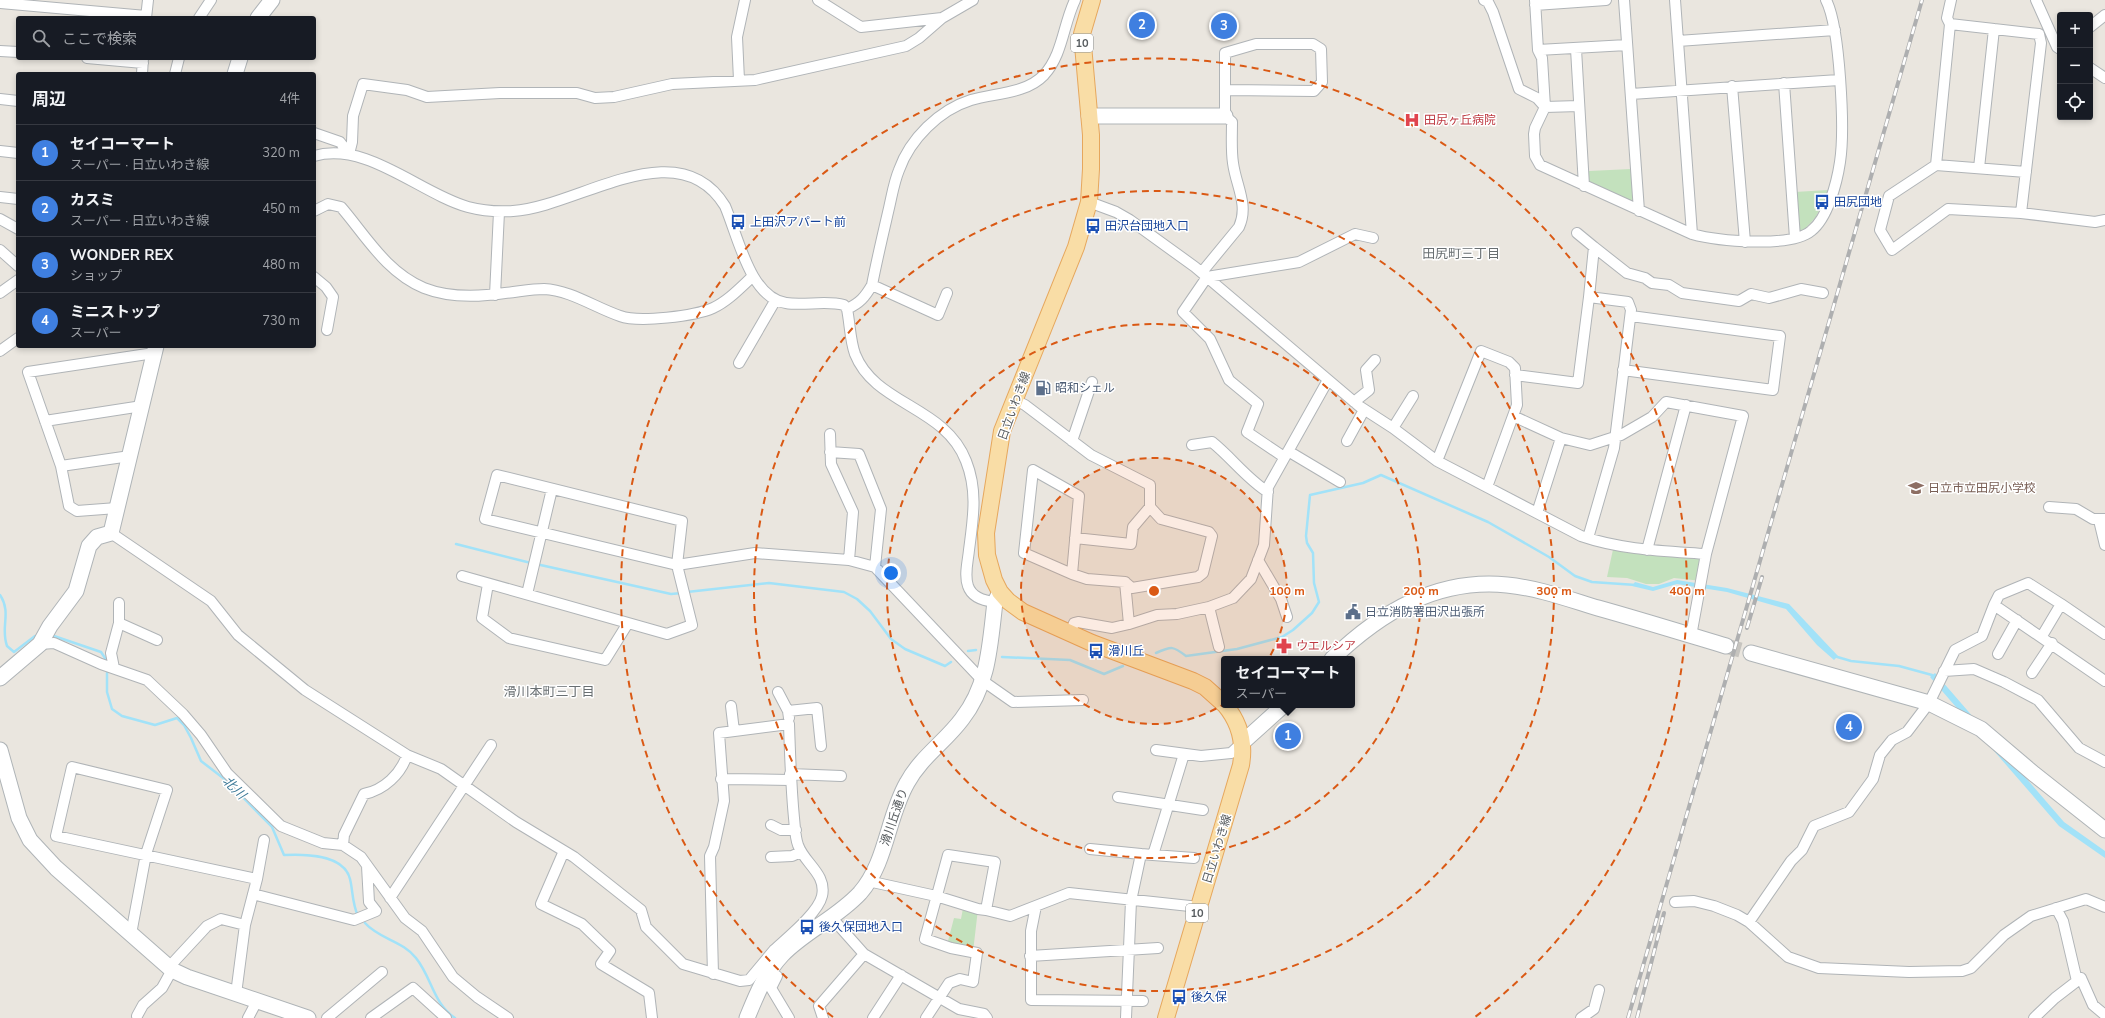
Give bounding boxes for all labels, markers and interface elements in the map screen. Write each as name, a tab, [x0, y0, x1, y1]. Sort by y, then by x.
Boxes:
pin: 2	[1129, 10, 1155, 40]
pin: 3	[1211, 11, 1237, 41]
map controls	[2057, 12, 2093, 120]
button: +	[2057, 12, 2093, 48]
search box	[16, 16, 316, 60]
icon: search	[30, 27, 52, 49]
text: ここで検索	[62, 29, 137, 49]
road number: 10	[1071, 34, 1093, 52]
button: −	[2057, 48, 2093, 84]
button: locate	[2057, 84, 2093, 120]
text: 周辺	[32, 88, 66, 111]
text: 4件	[279, 90, 300, 108]
hospital icon: 田尻ヶ丘病院	[1403, 111, 1421, 129]
place label: 田尻ヶ丘病院	[1424, 112, 1496, 128]
text: セイコーマート	[70, 134, 175, 154]
text: 1	[41, 144, 49, 162]
text: 320 m	[262, 144, 300, 162]
text: スーパー · 日立いわき線	[70, 156, 210, 174]
text: カスミ	[70, 190, 115, 210]
bus stop icon: 田尻団地	[1813, 193, 1831, 211]
place label: 田尻団地	[1834, 194, 1882, 210]
text: 2	[41, 200, 49, 218]
text: 450 m	[262, 200, 300, 218]
text: スーパー · 日立いわき線	[70, 212, 210, 230]
bus stop icon: 上田沢アパート前	[729, 213, 747, 231]
place label: 上田沢アパート前	[750, 214, 846, 230]
bus stop icon: 田沢台団地入口	[1084, 217, 1102, 235]
place label: 田沢台団地入口	[1105, 218, 1189, 234]
text: WONDER REX	[70, 245, 173, 265]
district label: 田尻町三丁目	[1422, 245, 1500, 263]
text: 3	[41, 256, 49, 274]
text: 480 m	[262, 256, 300, 274]
text: ショップ	[70, 267, 122, 285]
text: ミニストップ	[70, 302, 160, 322]
text: 4	[41, 312, 49, 330]
text: 730 m	[262, 312, 300, 330]
text: スーパー	[70, 324, 122, 342]
street label: 日立いわき線	[994, 369, 1034, 443]
fuel station icon: 昭和シェル	[1034, 379, 1052, 397]
place label: 昭和シェル	[1055, 380, 1115, 396]
school or university icon: 日立市立田尻小学校	[1907, 479, 1925, 497]
place label: 日立市立田尻小学校	[1928, 480, 2036, 496]
your location	[881, 563, 901, 583]
text: 100 m	[1269, 583, 1305, 599]
text: 200 m	[1403, 583, 1439, 599]
text: 300 m	[1536, 583, 1572, 599]
text: 400 m	[1669, 583, 1705, 599]
centre of rings	[1147, 584, 1161, 598]
public building icon: 日立消防署田沢出張所	[1344, 603, 1362, 621]
place label: 日立消防署田沢出張所	[1365, 604, 1485, 620]
pharmacy icon: ウエルシア	[1275, 637, 1293, 655]
place label: ウエルシア	[1296, 638, 1356, 654]
bus stop icon: 滑川丘	[1087, 642, 1105, 660]
place label: 滑川丘	[1108, 643, 1144, 659]
popup	[1221, 656, 1355, 708]
text: セイコーマート	[1235, 663, 1341, 683]
district label: 滑川本町三丁目	[503, 683, 595, 701]
text: スーパー	[1235, 685, 1287, 703]
pin: 4	[1836, 712, 1862, 742]
pin: 1	[1275, 721, 1301, 751]
water label: 北川	[218, 772, 251, 805]
street label: 滑川丘通り	[877, 786, 911, 848]
street label: 日立いわき線	[1199, 812, 1235, 886]
road number: 10	[1186, 904, 1208, 922]
bus stop icon: 後久保団地入口	[798, 918, 816, 936]
place label: 後久保団地入口	[819, 919, 903, 935]
bus stop icon: 後久保	[1170, 988, 1188, 1006]
place label: 後久保	[1191, 989, 1227, 1005]

